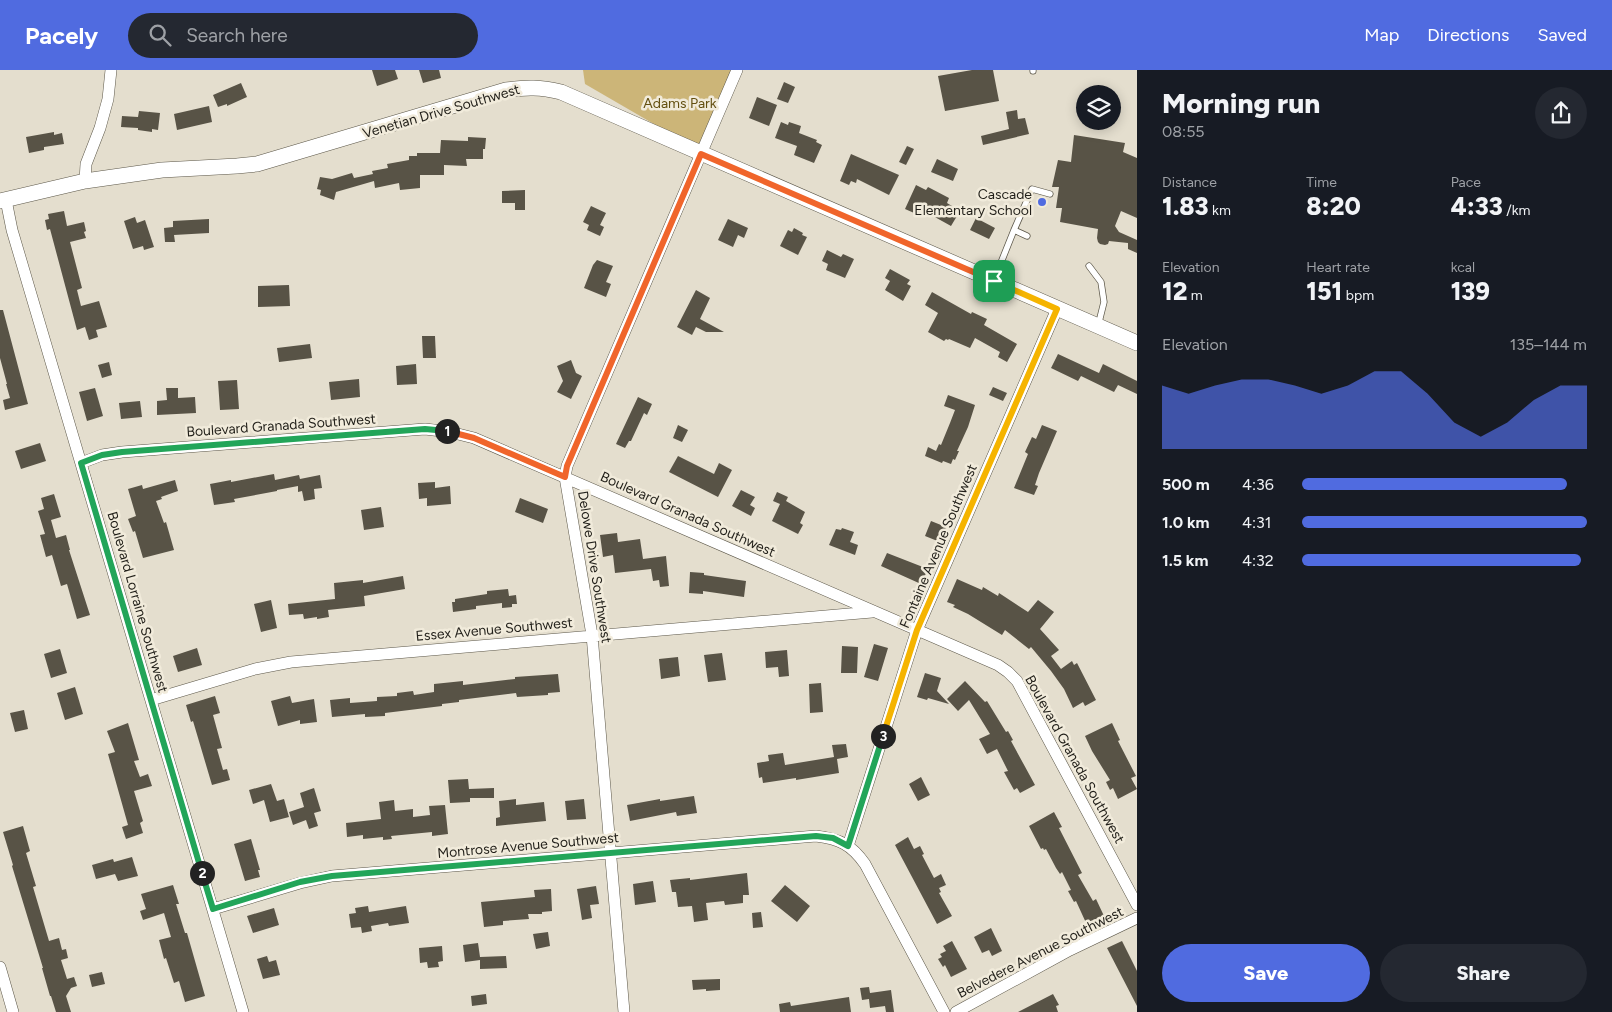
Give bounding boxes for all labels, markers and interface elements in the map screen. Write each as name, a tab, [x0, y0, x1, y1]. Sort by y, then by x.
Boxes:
search box	[128, 13, 478, 58]
text: Pacely	[25, 21, 98, 50]
icon: search	[146, 21, 174, 49]
text: Search here	[186, 24, 288, 47]
text: Map	[1364, 24, 1399, 46]
text: Directions	[1427, 24, 1509, 46]
text: Saved	[1537, 24, 1587, 46]
street label: Venetian Drive Southwest	[361, 81, 522, 142]
map controls	[1076, 85, 1121, 130]
button: layers	[1076, 85, 1121, 130]
text: Morning run	[1162, 86, 1320, 120]
button: share	[1535, 87, 1587, 139]
park label: Adams Park	[643, 95, 717, 112]
text: 08:55	[1162, 122, 1205, 141]
text: Distance	[1162, 174, 1217, 191]
text: Time	[1306, 174, 1337, 191]
text: Pace	[1451, 174, 1481, 191]
place label: Cascade Elementary School	[914, 186, 1032, 219]
text: 1.83	[1162, 191, 1209, 221]
text: 8:20	[1306, 191, 1361, 221]
text: 4:33	[1451, 191, 1503, 221]
marker: Cascade Elementary School	[1036, 196, 1048, 208]
text: km	[1209, 202, 1231, 219]
text: /km	[1503, 202, 1530, 219]
text: Elevation	[1162, 259, 1220, 276]
text: Heart rate	[1306, 259, 1370, 276]
text: kcal	[1451, 259, 1475, 276]
pin	[973, 260, 1015, 302]
icon: arrive	[980, 267, 1008, 295]
text: 12	[1162, 276, 1187, 306]
text: 151	[1306, 276, 1342, 306]
text: 139	[1451, 276, 1490, 306]
text: m	[1187, 287, 1203, 304]
text: bpm	[1342, 287, 1374, 304]
text: Elevation	[1162, 335, 1228, 354]
text: 135–144 m	[1510, 335, 1587, 354]
street label: Boulevard Granada Southwest	[186, 410, 376, 441]
pin: 1	[434, 418, 460, 444]
text: 1	[445, 423, 450, 440]
street label: Fontaine Avenue Southwest	[896, 462, 981, 631]
street label: Boulevard Granada Southwest	[598, 468, 778, 561]
text: 500 m	[1162, 475, 1210, 494]
text: 4:36	[1242, 475, 1274, 494]
street label: Delowe Drive Southwest	[574, 490, 615, 644]
street label: Boulevard Lorraine Southwest	[103, 510, 172, 695]
text: 1.0 km	[1162, 513, 1209, 532]
text: 4:31	[1242, 513, 1271, 532]
text: 1.5 km	[1162, 551, 1208, 570]
text: 4:32	[1242, 551, 1274, 570]
street label: Essex Avenue Southwest	[415, 614, 573, 645]
street label: Boulevard Granada Southwest	[1021, 672, 1128, 846]
pin: 3	[870, 724, 896, 748]
text: 3	[880, 728, 887, 745]
street label: Montrose Avenue Southwest	[437, 829, 620, 862]
pin: 2	[190, 860, 214, 886]
text: 2	[198, 865, 207, 882]
street label: Belvedere Avenue Southwest	[954, 903, 1126, 1002]
button: Save	[1162, 944, 1370, 1002]
button: Share	[1380, 944, 1587, 1002]

